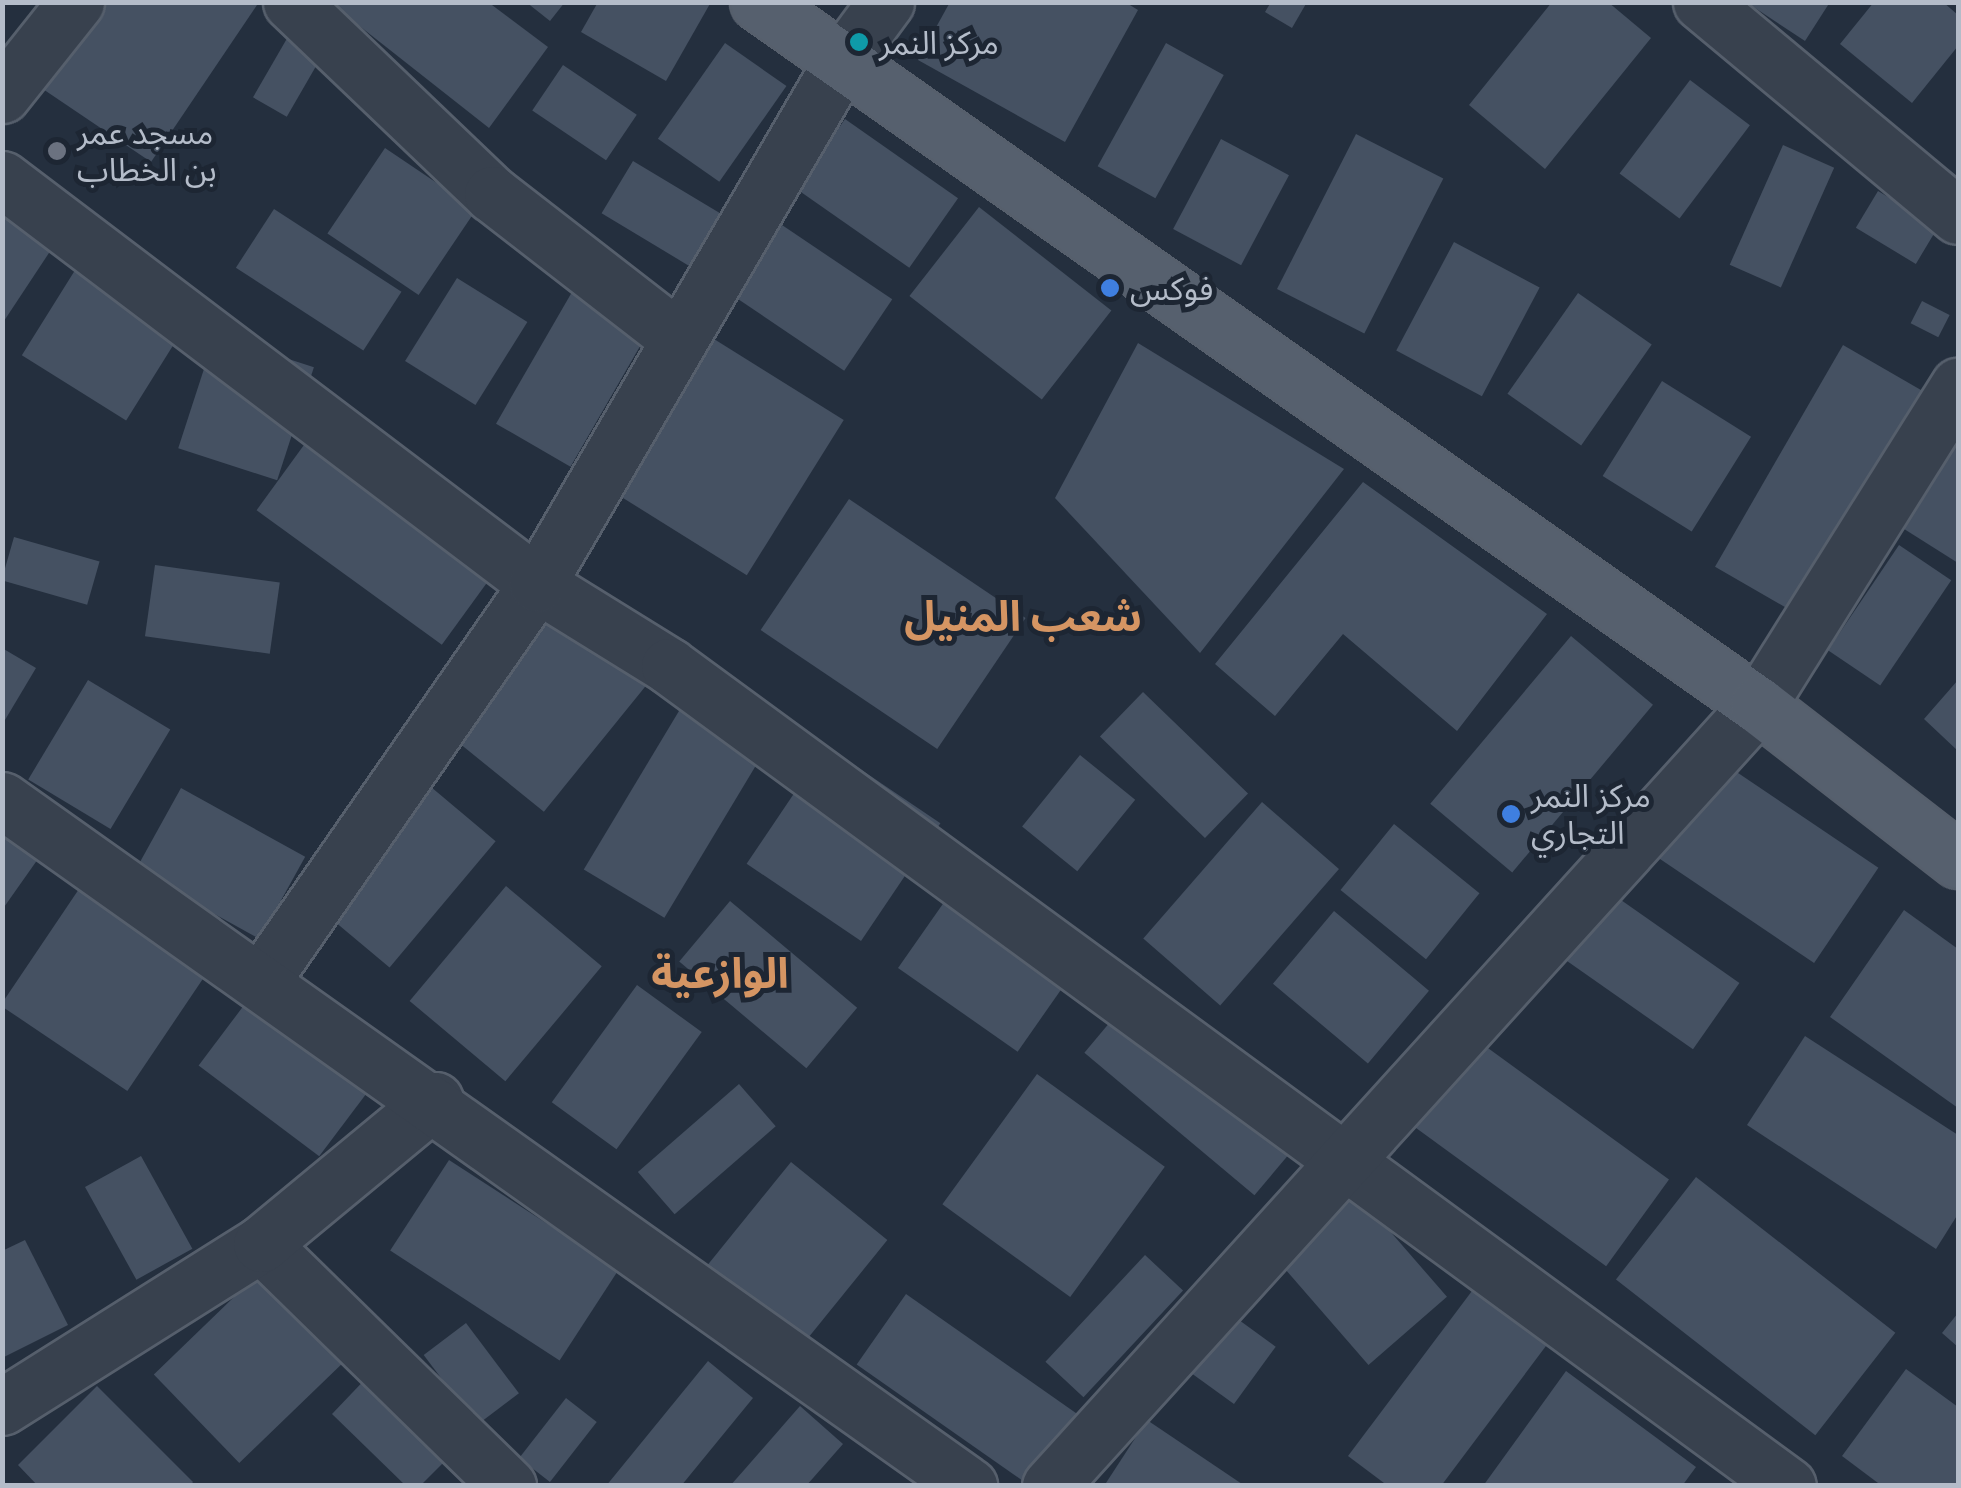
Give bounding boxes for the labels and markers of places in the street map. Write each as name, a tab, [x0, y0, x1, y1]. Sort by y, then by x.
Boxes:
place label: مركز النمر	[879, 23, 999, 61]
marker: مركز النمر	[848, 31, 870, 53]
place label: مسجد عمر بن الخطاب	[77, 114, 217, 189]
marker: مسجد عمر بن الخطاب	[46, 140, 68, 162]
place label: فوكس	[1130, 269, 1213, 307]
marker: فوكس	[1099, 277, 1121, 299]
place label: مركز النمر التجاري	[1531, 777, 1651, 852]
marker: مركز النمر التجاري	[1500, 803, 1522, 825]

